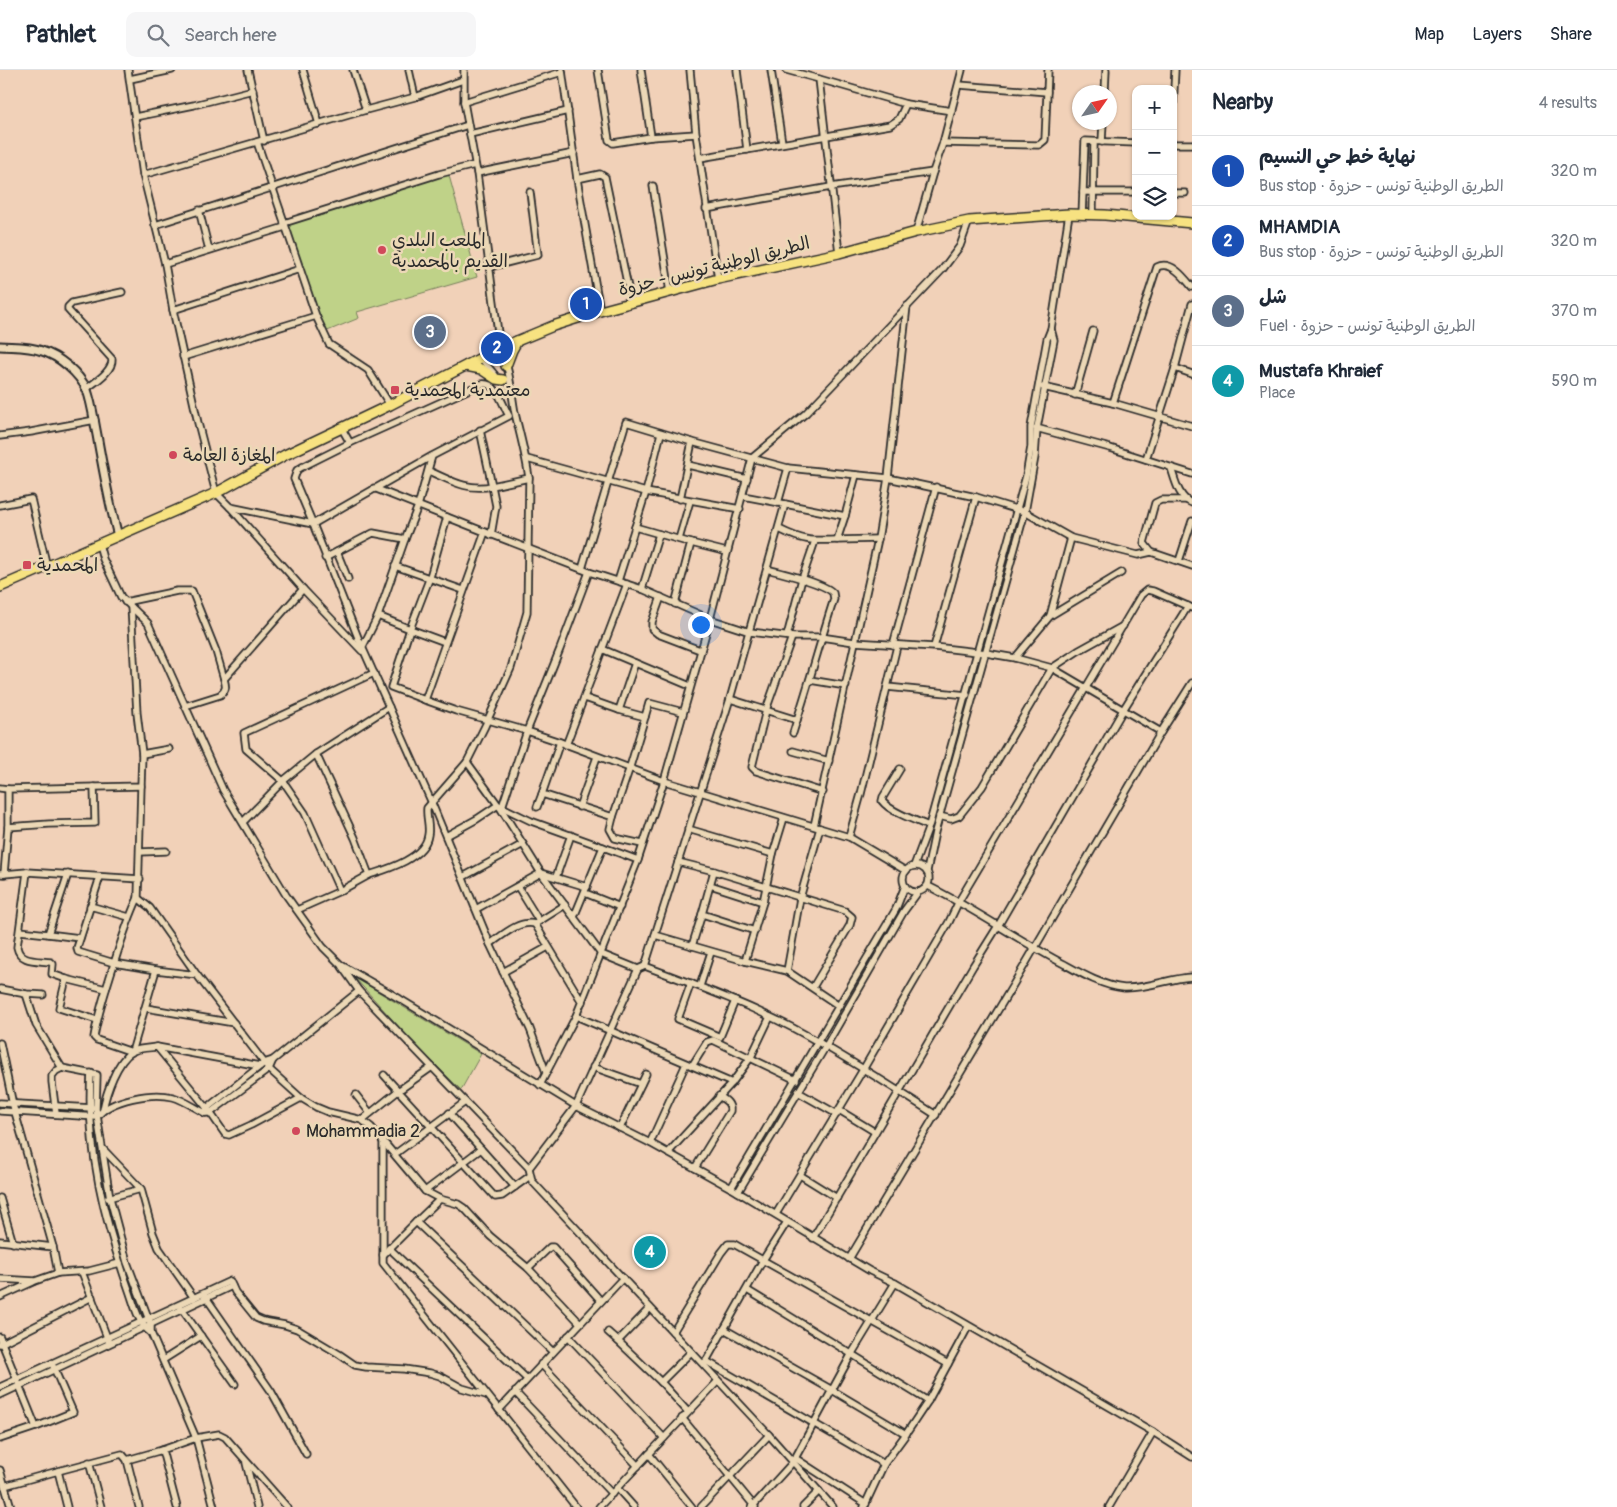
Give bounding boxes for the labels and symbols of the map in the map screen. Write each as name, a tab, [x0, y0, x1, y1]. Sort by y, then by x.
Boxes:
north arrow	[1072, 85, 1117, 130]
place label: الملعب البلدي القديم بالمحمدية	[392, 229, 508, 275]
street label: الطريق الوطنية تونس - حزوة	[616, 232, 812, 301]
marker: الملعب البلدي القديم بالمحمدية	[376, 244, 388, 256]
pin: 1	[570, 285, 602, 323]
pin: 3	[414, 313, 446, 351]
pin: 2	[481, 329, 513, 367]
place label: معتمدية المحمدية	[405, 379, 531, 402]
marker: معتمدية المحمدية	[389, 384, 401, 396]
place label: المغازة العامة	[183, 444, 276, 467]
marker: المغازة العامة	[167, 449, 179, 461]
place label: المحمدية	[37, 554, 98, 577]
marker: المحمدية	[21, 559, 33, 571]
your location	[688, 612, 714, 638]
place label: Mohammadia 2	[306, 1120, 420, 1143]
marker: Mohammadia 2	[290, 1125, 302, 1137]
pin: 4	[634, 1233, 666, 1271]

